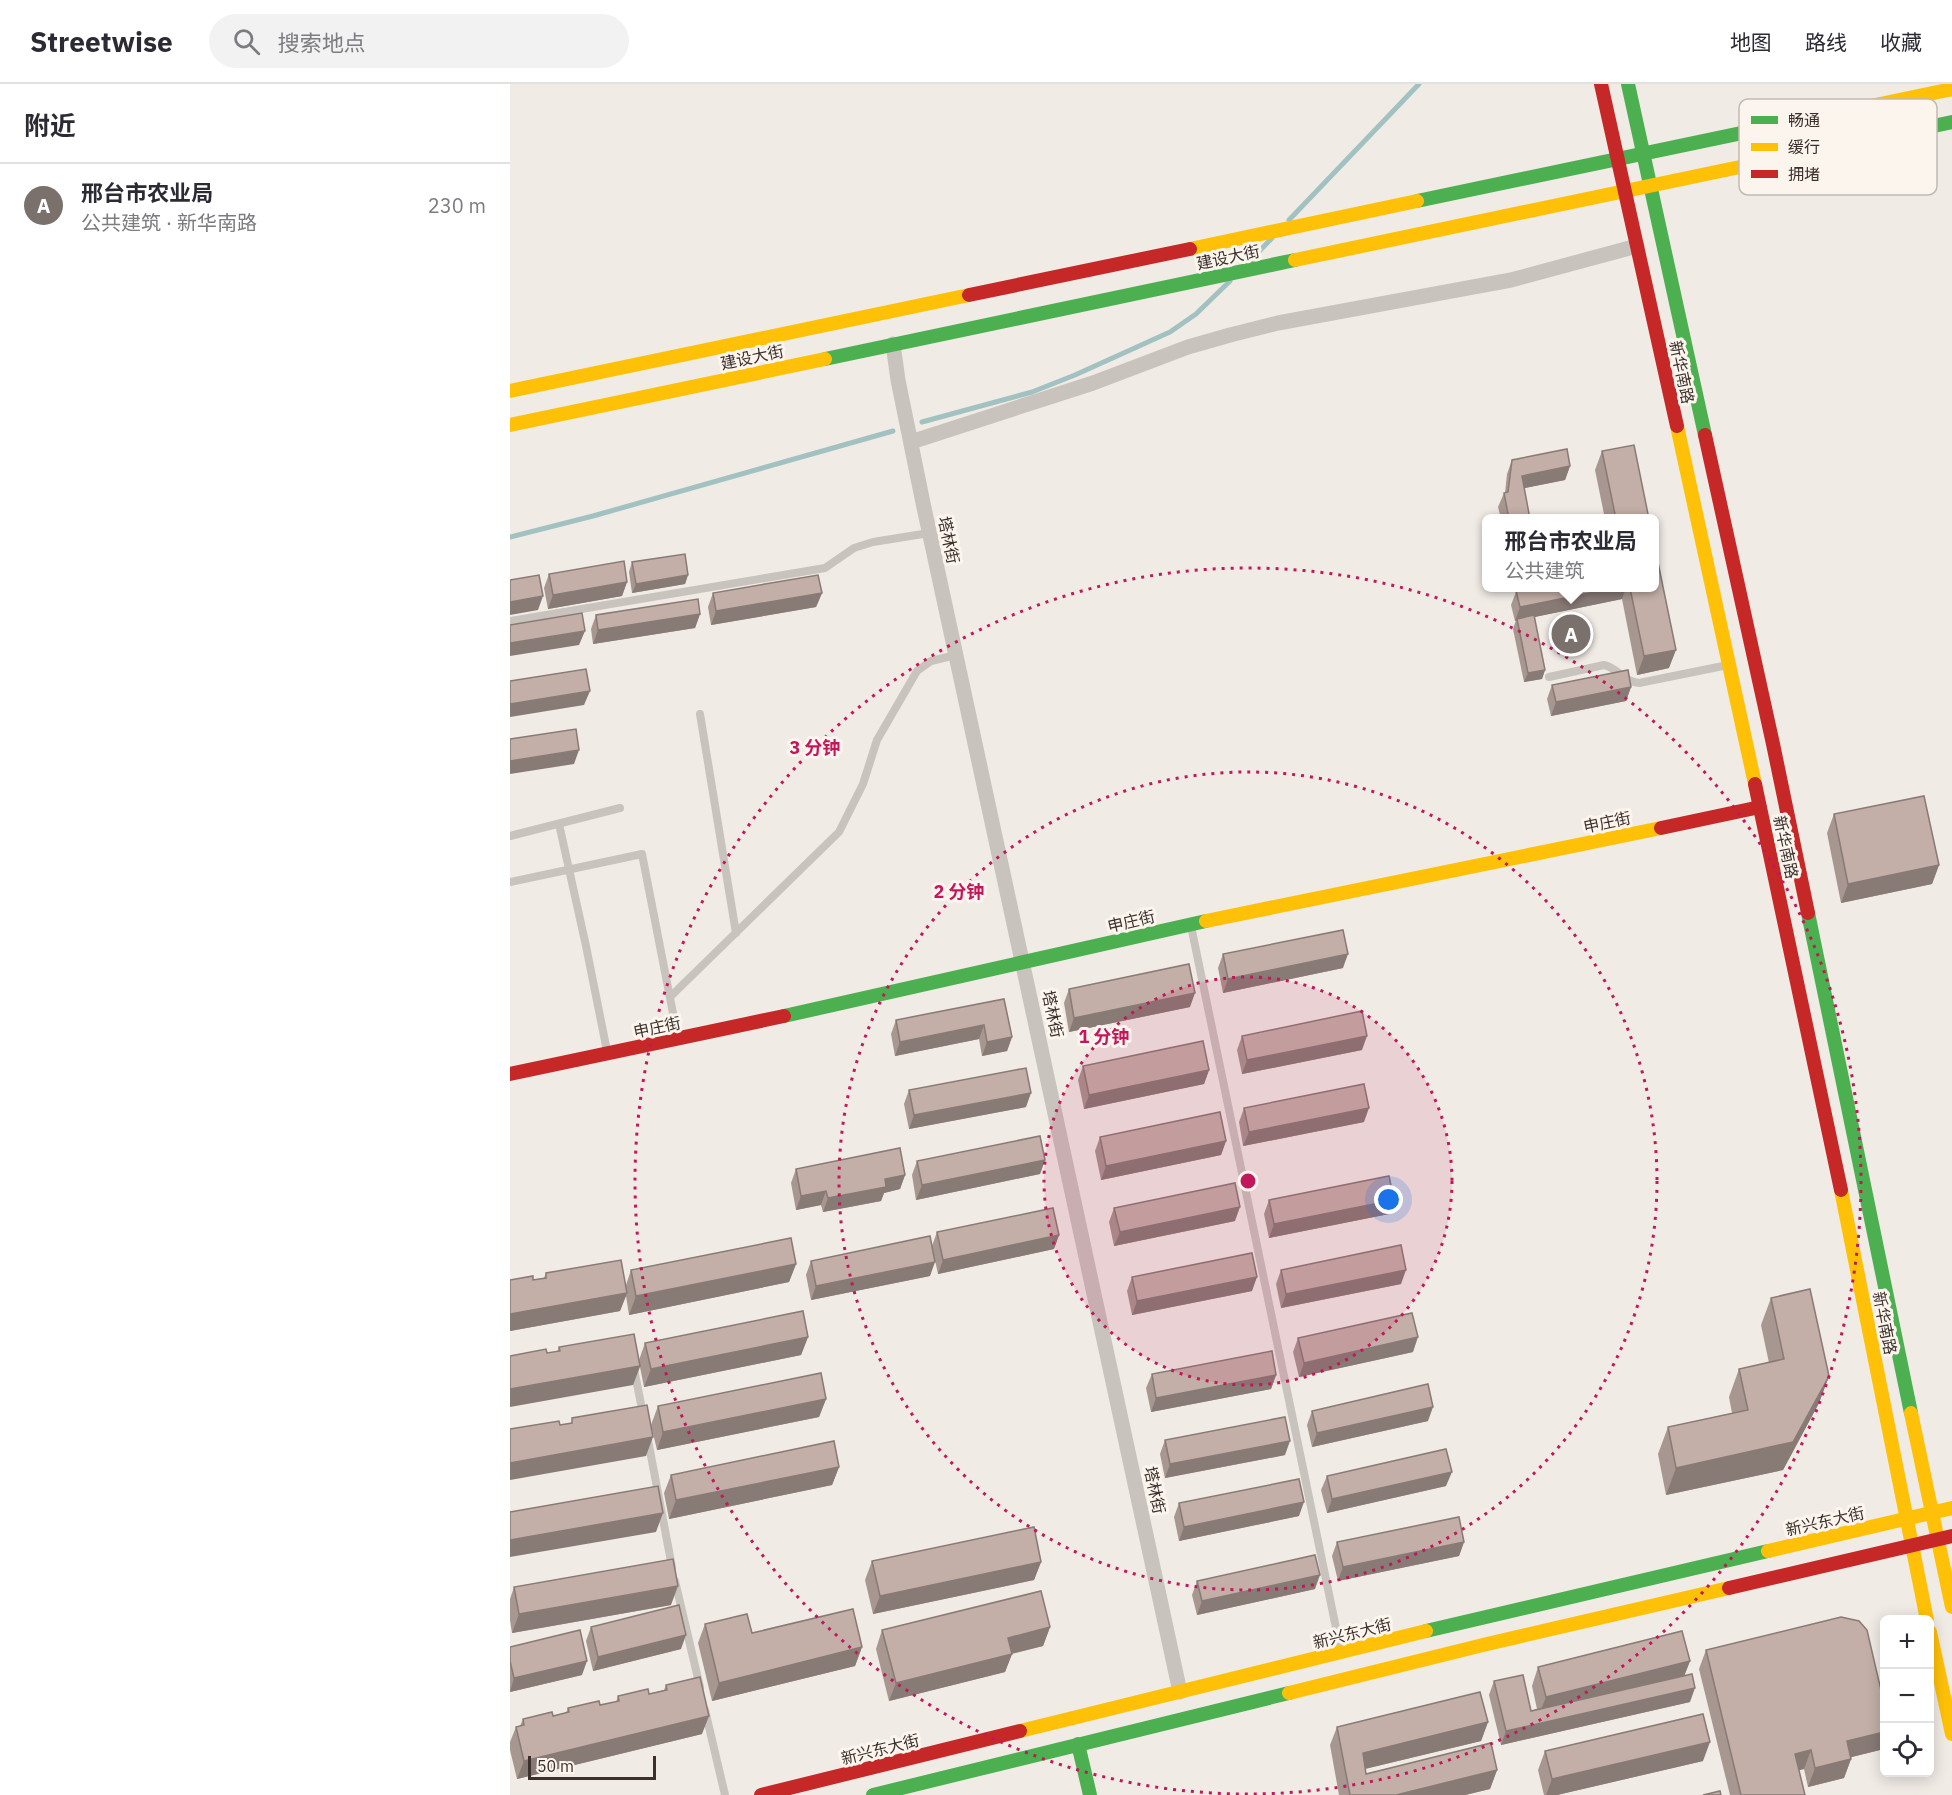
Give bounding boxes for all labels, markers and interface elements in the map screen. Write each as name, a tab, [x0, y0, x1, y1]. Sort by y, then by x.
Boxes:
search box	[209, 14, 629, 68]
text: Streetwise	[30, 23, 173, 60]
icon: search	[230, 25, 263, 58]
text: 搜索地点	[278, 28, 366, 57]
text: 地图	[1730, 28, 1772, 56]
text: 路线	[1805, 28, 1847, 56]
text: 收藏	[1880, 28, 1922, 56]
legend	[1739, 99, 1937, 195]
text: 附近	[24, 108, 76, 142]
text: 畅通	[1788, 110, 1820, 130]
text: 缓行	[1788, 137, 1820, 157]
text: 拥堵	[1788, 164, 1820, 184]
text: 邢台市农业局	[81, 178, 213, 207]
text: A	[37, 192, 50, 219]
text: 230 m	[428, 192, 486, 219]
text: 公共建筑 · 新华南路	[81, 209, 257, 236]
street label: 建设大街	[1195, 241, 1261, 273]
street label: 新华南路	[1666, 339, 1698, 405]
street label: 建设大街	[719, 341, 785, 373]
street label: 塔林街	[934, 514, 964, 566]
popup	[1482, 514, 1659, 592]
text: 邢台市农业局	[1504, 526, 1637, 555]
text: 公共建筑	[1504, 557, 1584, 584]
pin: A	[1552, 612, 1590, 656]
text: 3 分钟	[789, 736, 841, 759]
street label: 申庄街	[1581, 807, 1633, 837]
street label: 新华南路	[1770, 814, 1802, 880]
text: 2 分钟	[933, 880, 985, 903]
street label: 申庄街	[1105, 906, 1157, 936]
street label: 塔林街	[1038, 988, 1068, 1040]
street label: 申庄街	[631, 1012, 683, 1042]
text: 1 分钟	[1078, 1025, 1130, 1048]
centre of rings	[1238, 1171, 1258, 1191]
your location	[1374, 1185, 1403, 1214]
street label: 新华南路	[1869, 1290, 1901, 1356]
street label: 塔林街	[1140, 1464, 1170, 1516]
street label: 新兴东大街	[1784, 1502, 1866, 1540]
street label: 新兴东大街	[1311, 1614, 1393, 1652]
map controls	[1880, 1615, 1934, 1777]
button: +	[1880, 1615, 1934, 1669]
button: −	[1880, 1669, 1934, 1723]
button: locate	[1880, 1723, 1934, 1777]
street label: 新兴东大街	[839, 1730, 921, 1768]
scale bar	[528, 1753, 656, 1780]
text: 50 m	[537, 1756, 574, 1776]

